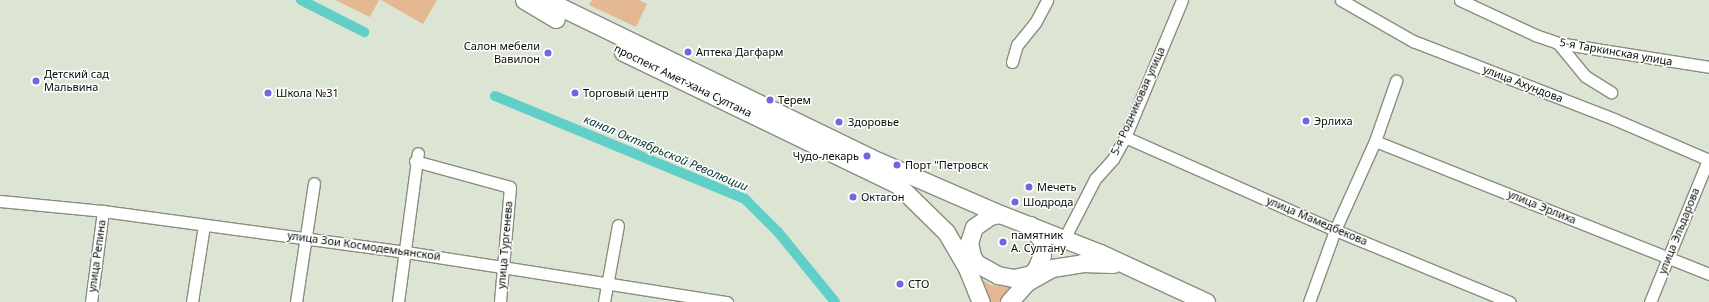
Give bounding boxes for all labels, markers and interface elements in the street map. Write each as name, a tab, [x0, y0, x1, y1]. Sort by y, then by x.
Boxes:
street label: 5-я Таркинская улица	[1558, 36, 1674, 68]
place label: Салон мебели Вавилон	[464, 40, 540, 66]
street label: проспект Амет-хана Султана	[612, 42, 754, 120]
place label: Аптека Дагфарм	[696, 45, 784, 59]
street label: 5-я Родниковая улица	[1108, 45, 1168, 157]
marker: Аптека Дагфарм	[683, 47, 693, 57]
marker: Салон мебели Вавилон	[543, 48, 553, 58]
street label: улица Ахундова	[1481, 63, 1565, 105]
place label: Детский сад Мальвина	[44, 68, 109, 94]
marker: Детский сад Мальвина	[31, 76, 41, 86]
place label: Школа №31	[276, 86, 339, 100]
place label: Торговый центр	[583, 86, 669, 100]
marker: Школа №31	[263, 88, 273, 98]
marker: Торговый центр	[570, 88, 580, 98]
place label: Терем	[778, 93, 811, 107]
marker: Терем	[765, 95, 775, 105]
water label: канал Октябрьской Революции	[582, 112, 750, 194]
place label: Эрлиха	[1314, 114, 1353, 128]
place label: Здоровье	[848, 115, 899, 129]
marker: Здоровье	[833, 116, 845, 128]
marker: Эрлиха	[1301, 116, 1311, 126]
place label: Чудо-лекарь	[793, 149, 859, 163]
marker: Чудо-лекарь	[862, 151, 872, 161]
place label: Порт "Петровск	[905, 158, 988, 172]
marker: Порт "Петровск	[892, 160, 902, 170]
place label: Мечеть	[1037, 180, 1076, 194]
marker: Мечеть	[1024, 182, 1034, 192]
street label: улица Эльдарова	[1656, 186, 1702, 276]
street label: улица Эрлиха	[1506, 187, 1578, 227]
place label: Октагон	[861, 190, 904, 204]
marker: Октагон	[848, 192, 858, 202]
street label: улица Мамедбекова	[1265, 194, 1369, 248]
place label: Шодрода	[1023, 195, 1073, 209]
marker: Шодрода	[1010, 197, 1020, 207]
street label: улица Тургенева	[495, 201, 515, 289]
street label: улица Репина	[85, 219, 109, 293]
street label: улица Зои Космодемьянской	[287, 229, 441, 263]
place label: памятник А. Султану	[1011, 229, 1066, 255]
marker: памятник А. Султану	[998, 237, 1008, 247]
place label: СТО	[908, 277, 929, 291]
marker: СТО	[895, 279, 905, 289]

